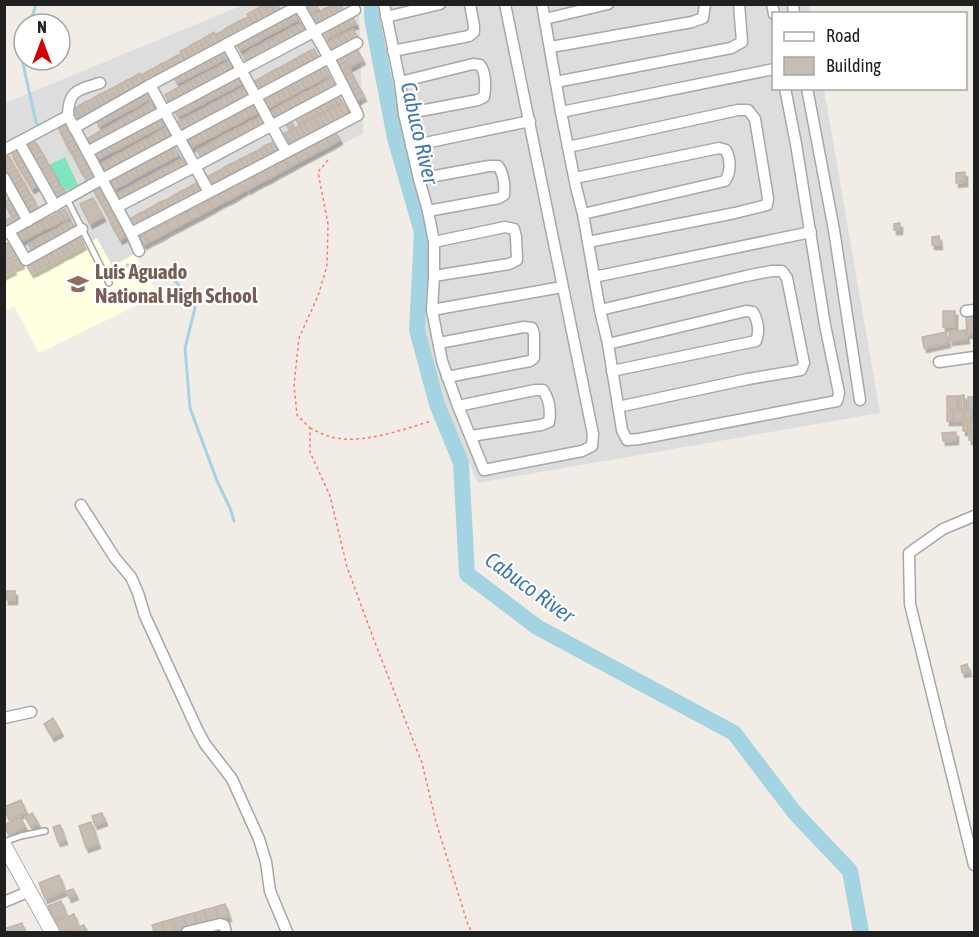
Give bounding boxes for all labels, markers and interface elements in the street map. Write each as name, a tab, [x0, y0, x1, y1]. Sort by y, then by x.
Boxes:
north arrow	[12, 12, 72, 72]
legend	[772, 12, 967, 90]
text: N	[37, 18, 47, 36]
text: Road	[826, 25, 860, 46]
text: Building	[826, 55, 881, 76]
water label: Cabuco River	[396, 79, 445, 188]
place label: Luis Aguado National High School	[95, 259, 258, 307]
school or university icon: Luis Aguado National High School	[66, 272, 90, 296]
water label: Cabuco River	[480, 546, 581, 629]

